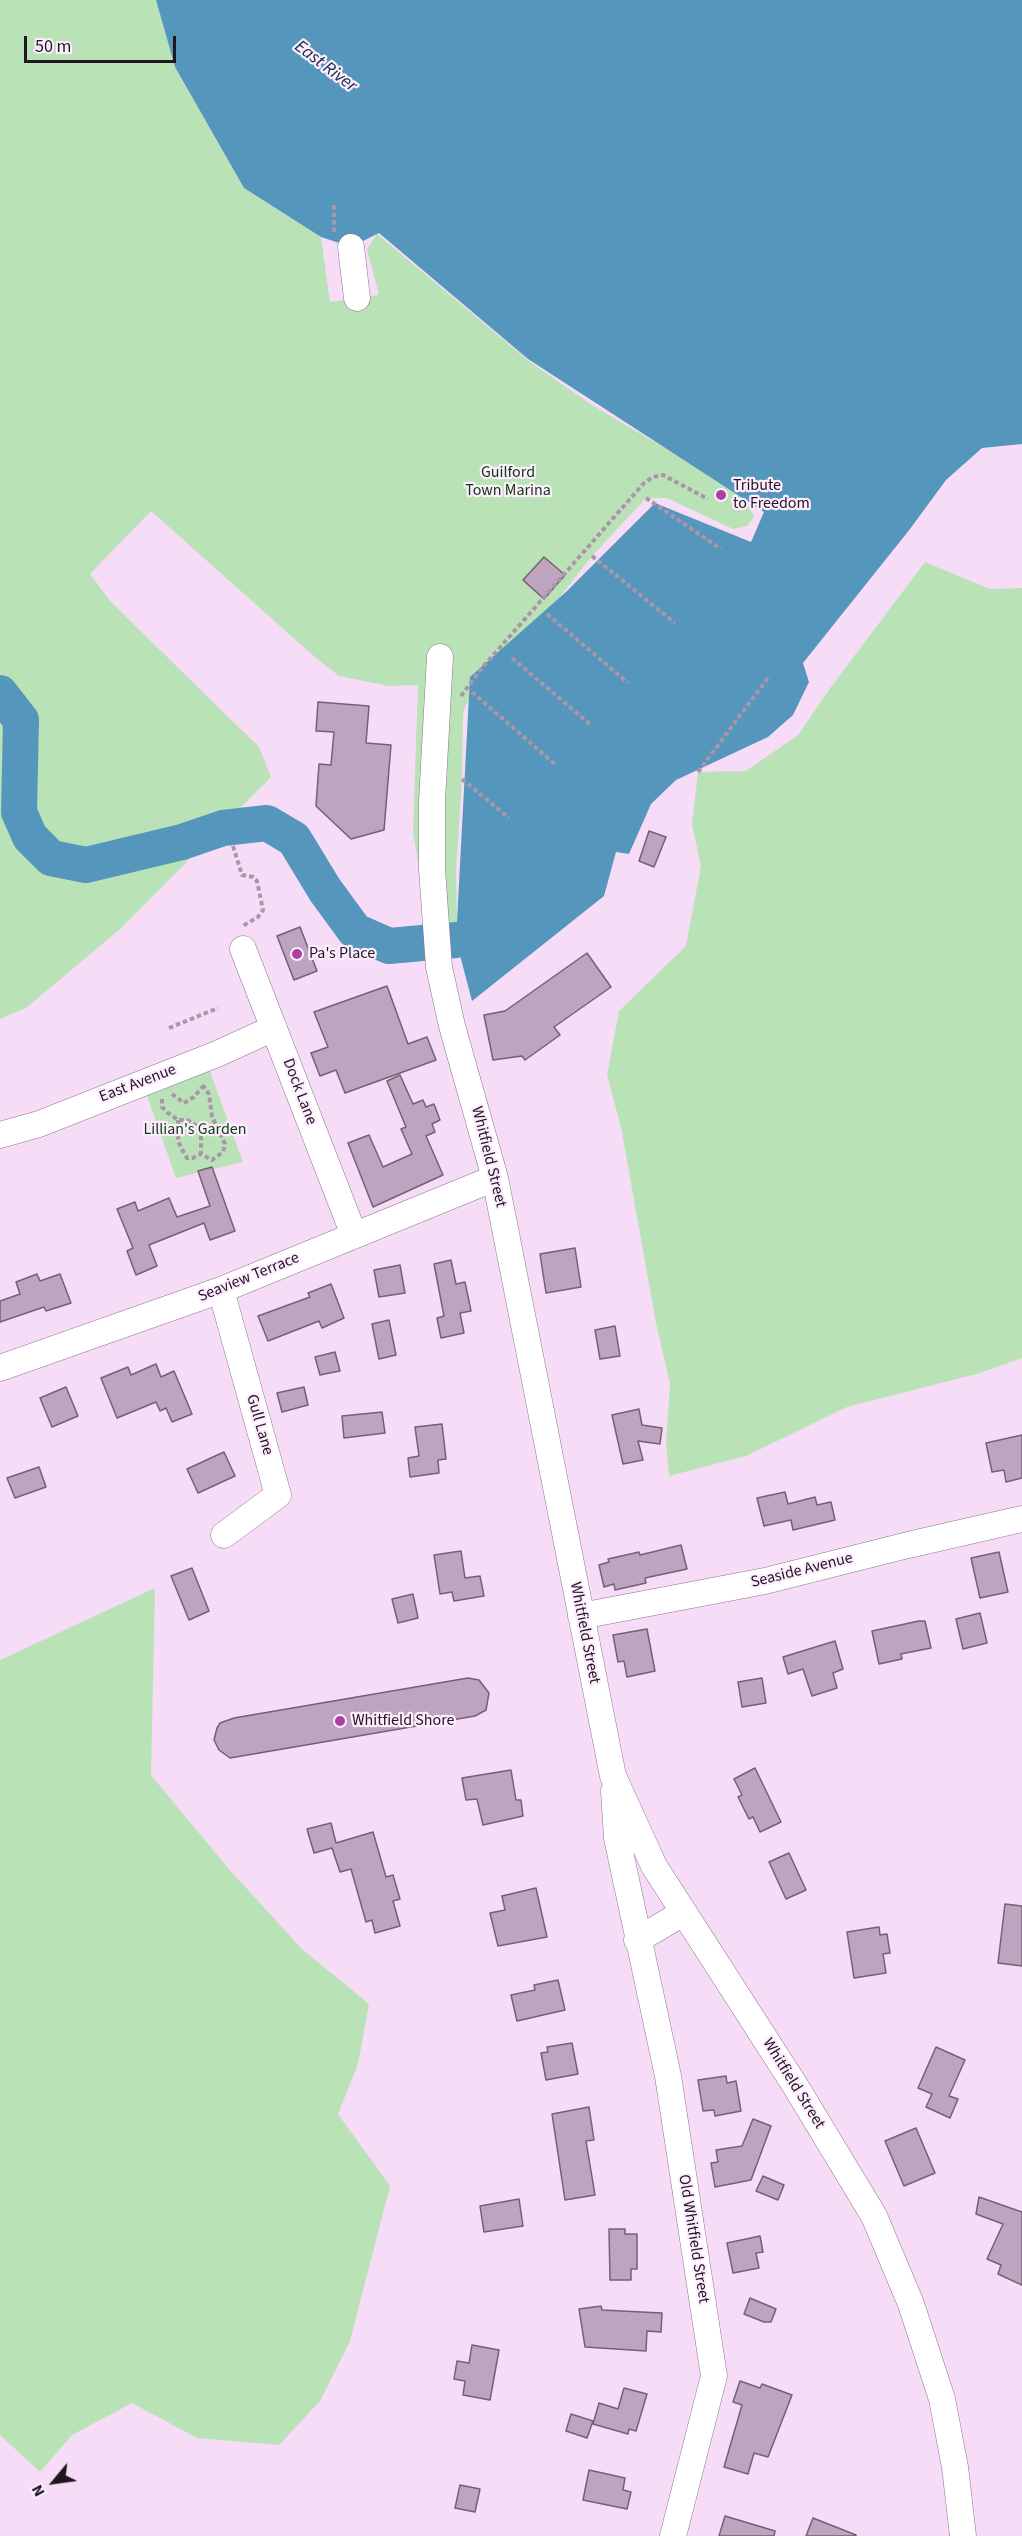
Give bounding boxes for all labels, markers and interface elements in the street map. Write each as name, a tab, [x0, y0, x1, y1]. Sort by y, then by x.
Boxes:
scale bar	[27, 24, 178, 62]
text: 50 m	[35, 34, 71, 59]
water label: East River	[290, 37, 360, 97]
park label: Guilford Town Marina	[465, 463, 551, 501]
place label: Tribute to Freedom	[733, 476, 810, 514]
marker: Tribute to Freedom	[714, 488, 728, 502]
place label: Pa's Place	[309, 944, 375, 964]
marker: Pa's Place	[290, 947, 304, 961]
street label: Dock Lane	[278, 1056, 320, 1128]
street label: East Avenue	[97, 1061, 179, 1107]
street label: Whitfield Street	[466, 1105, 510, 1209]
park label: Lillian's Garden	[143, 1120, 247, 1140]
street label: Seaview Terrace	[196, 1249, 302, 1307]
street label: Gull Lane	[241, 1392, 277, 1458]
street label: Seaside Avenue	[749, 1549, 855, 1593]
street label: Whitfield Street	[565, 1580, 603, 1686]
place label: Whitfield Shore	[352, 1711, 454, 1731]
marker: Whitfield Shore	[333, 1714, 347, 1728]
street label: Whitfield Street	[757, 2035, 829, 2133]
street label: Old Whitfield Street	[673, 2173, 713, 2305]
north arrow	[24, 2452, 84, 2512]
text: N	[26, 2481, 50, 2501]

